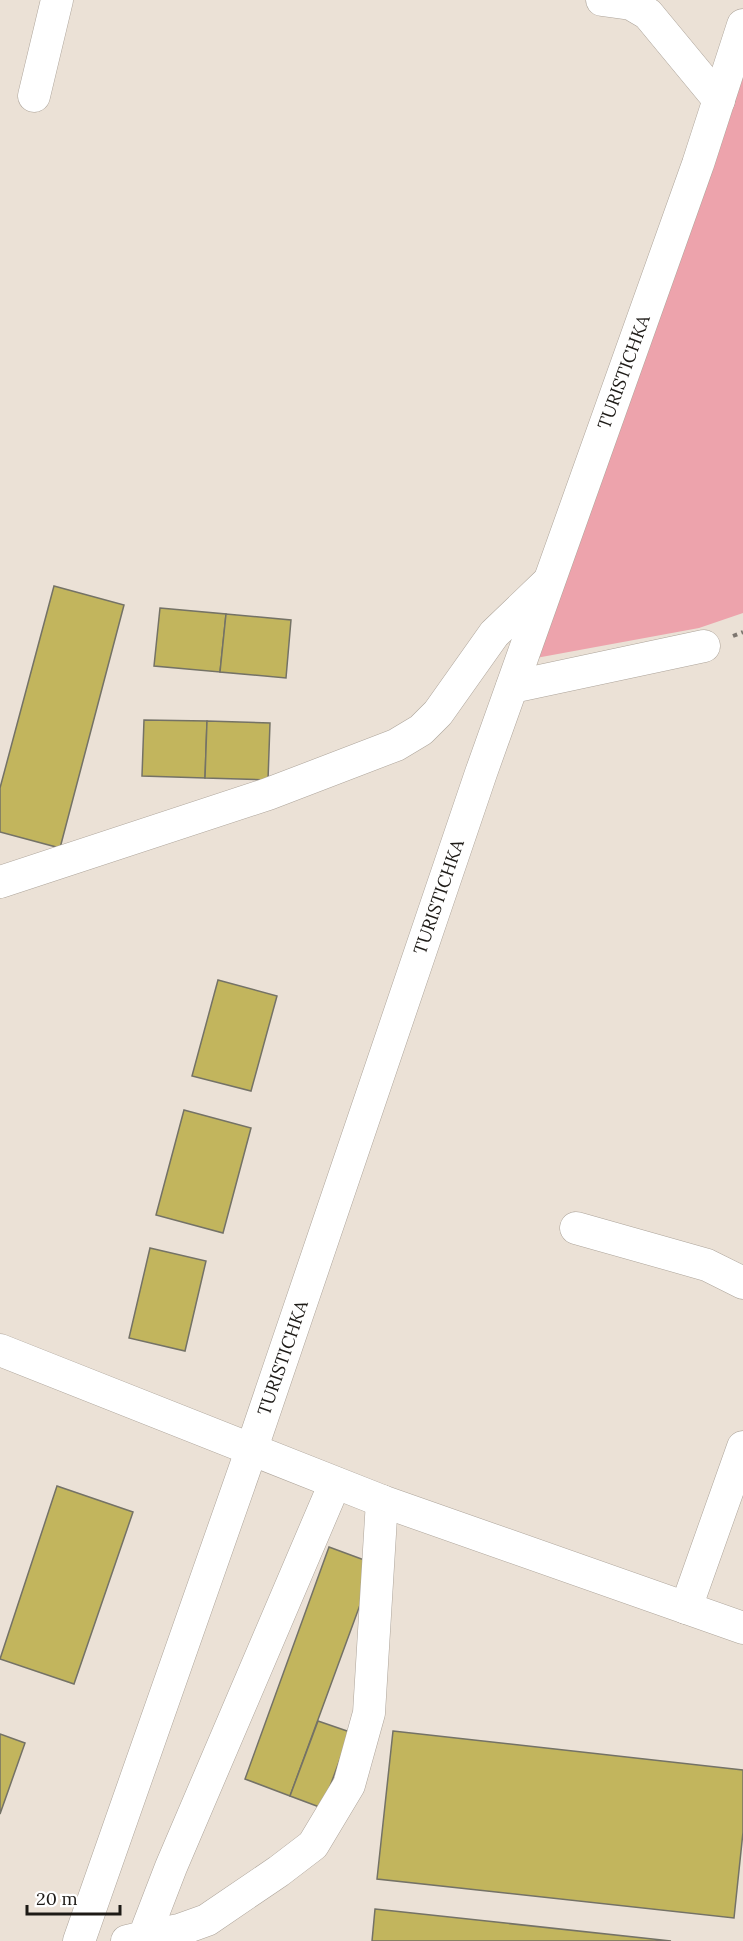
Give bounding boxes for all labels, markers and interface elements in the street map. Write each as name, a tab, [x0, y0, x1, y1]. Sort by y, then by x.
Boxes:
street label: TURISTICHKA	[592, 311, 655, 432]
street label: TURISTICHKA	[408, 836, 469, 957]
street label: TURISTICHKA	[252, 1297, 313, 1418]
scale bar	[27, 1878, 120, 1916]
text: 20 m	[36, 1887, 78, 1910]

